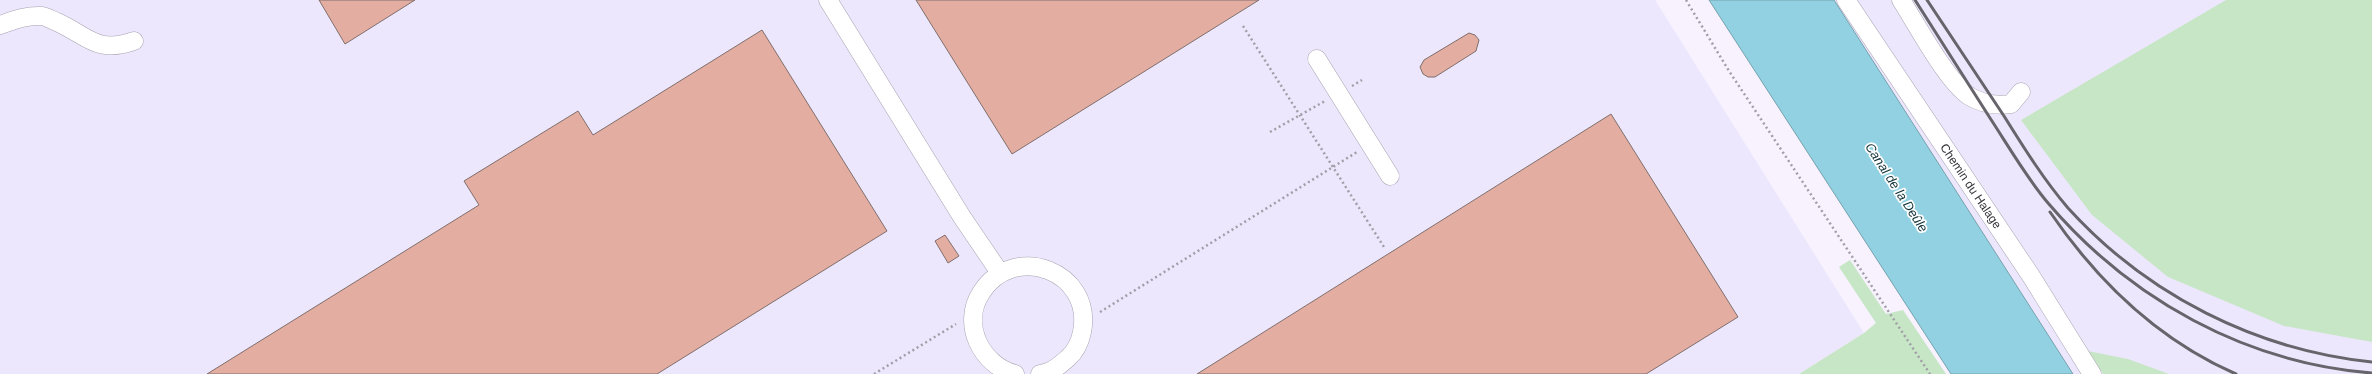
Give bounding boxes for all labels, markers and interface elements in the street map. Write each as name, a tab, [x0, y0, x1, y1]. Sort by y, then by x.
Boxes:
water label: Canal de la Deûle	[1862, 140, 1931, 235]
street label: Chemin du Halage	[1937, 141, 2004, 232]

